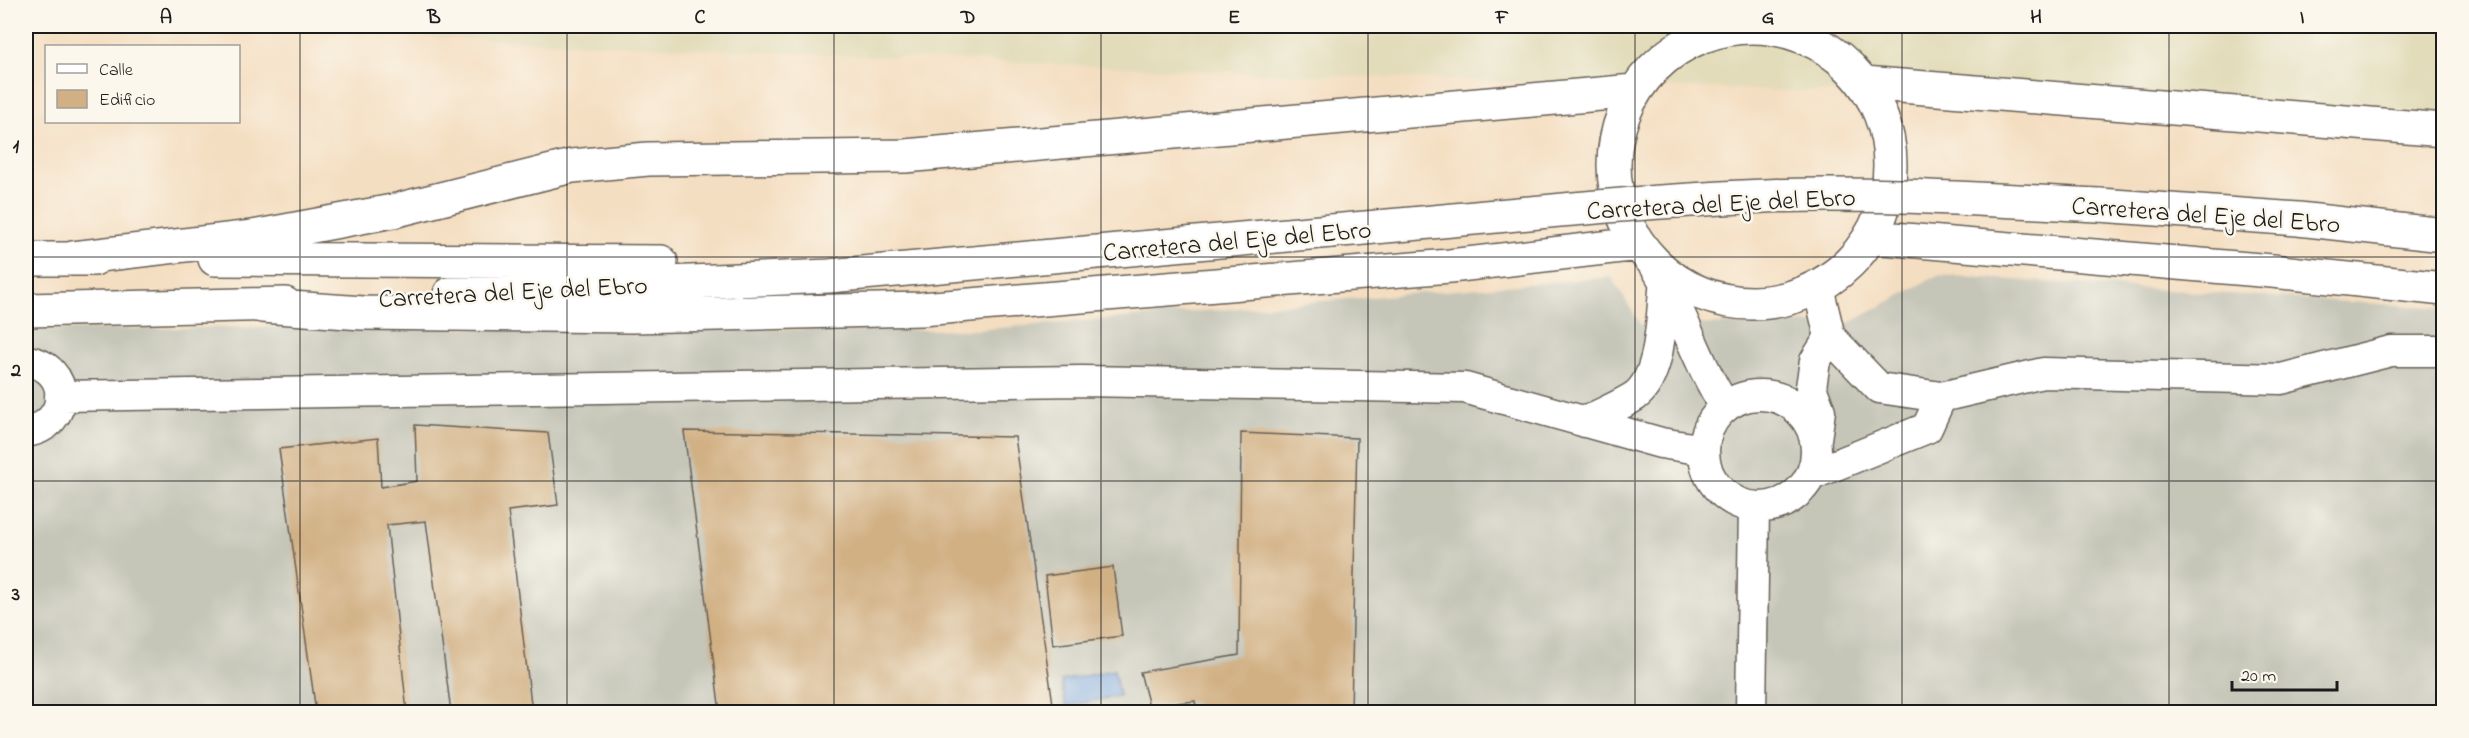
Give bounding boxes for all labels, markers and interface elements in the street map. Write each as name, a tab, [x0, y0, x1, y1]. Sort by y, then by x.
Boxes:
text: A	[160, 4, 172, 33]
text: B	[426, 4, 441, 33]
text: C	[695, 4, 706, 33]
text: D	[960, 4, 975, 33]
text: E	[1228, 4, 1240, 33]
text: F	[1495, 4, 1509, 33]
text: G	[1762, 4, 1775, 33]
text: H	[2030, 4, 2042, 33]
text: I	[2300, 4, 2305, 33]
legend	[45, 45, 240, 123]
text: Calle	[99, 58, 134, 84]
text: Edificio	[99, 88, 155, 114]
text: 1	[13, 133, 20, 162]
street label: Carretera del Eje del Ebro	[1586, 180, 1857, 232]
street label: Carretera del Eje del Ebro	[2070, 189, 2342, 245]
street label: Carretera del Eje del Ebro	[1101, 212, 1373, 274]
street label: Carretera del Eje del Ebro	[378, 268, 649, 320]
text: 2	[10, 357, 21, 386]
text: 3	[11, 581, 20, 610]
scale bar	[2232, 654, 2337, 692]
text: 20 m	[2241, 664, 2276, 690]

